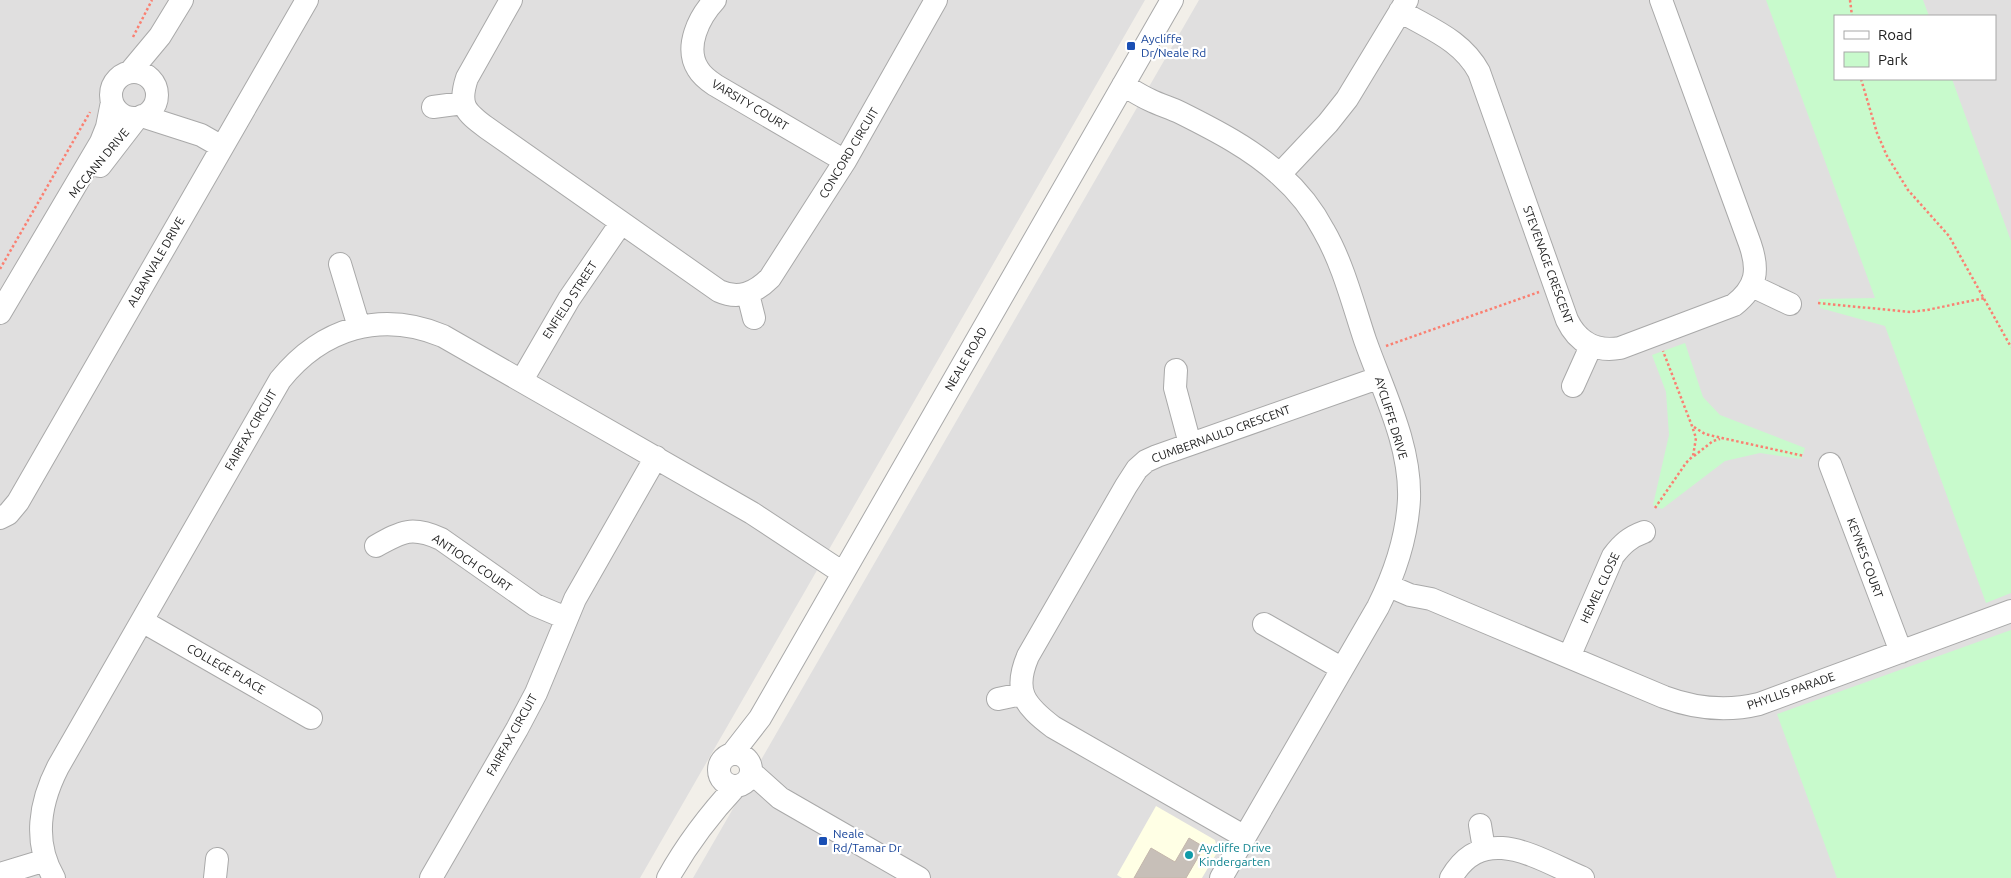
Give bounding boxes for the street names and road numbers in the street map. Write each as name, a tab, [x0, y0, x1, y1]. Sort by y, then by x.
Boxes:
street label: VARSITY COURT	[710, 77, 791, 133]
street label: CONCORD CIRCUIT	[816, 105, 881, 200]
street label: MCCANN DRIVE	[66, 125, 132, 200]
street label: STEVENAGE CRESCENT	[1521, 204, 1576, 326]
street label: ALBANVALE DRIVE	[125, 214, 187, 309]
street label: ENFIELD STREET	[540, 258, 600, 341]
street label: NEALE ROAD	[942, 324, 989, 393]
street label: AYCLIFFE DRIVE	[1373, 375, 1410, 461]
street label: FAIRFAX CIRCUIT	[222, 387, 279, 473]
street label: CUMBERNAULD CRESCENT	[1150, 402, 1292, 465]
street label: KEYNES COURT	[1845, 516, 1886, 600]
street label: ANTIOCH COURT	[430, 531, 515, 594]
street label: HEMEL CLOSE	[1577, 550, 1622, 625]
street label: COLLEGE PLACE	[185, 641, 268, 696]
street label: PHYLLIS PARADE	[1745, 669, 1837, 712]
street label: FAIRFAX CIRCUIT	[484, 691, 540, 778]

